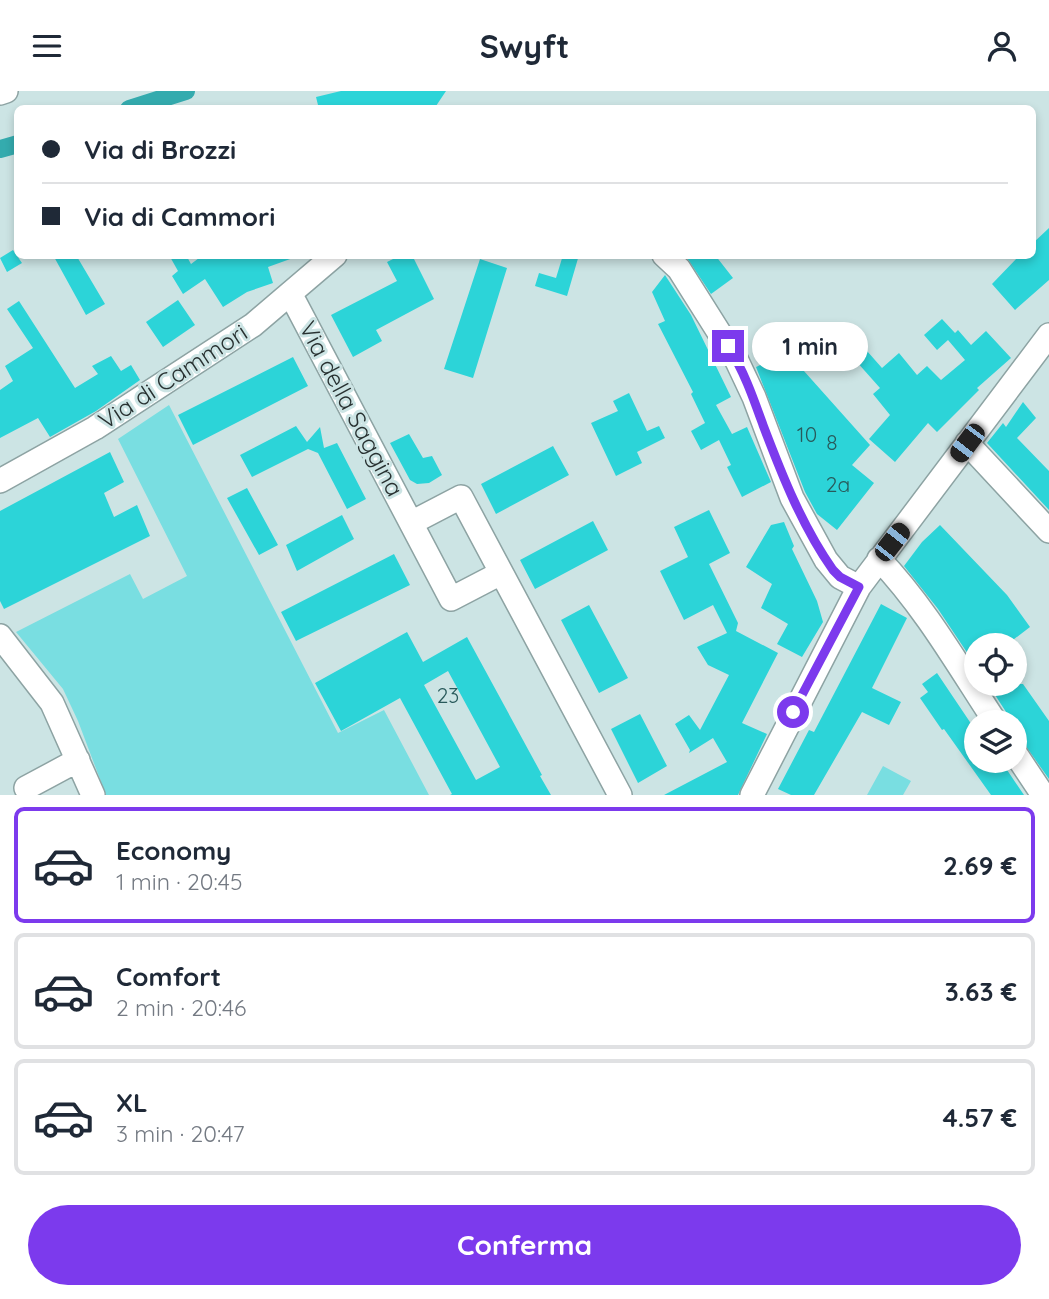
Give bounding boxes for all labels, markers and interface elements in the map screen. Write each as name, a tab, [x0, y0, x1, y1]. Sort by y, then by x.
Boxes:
text: Swyft	[480, 26, 569, 66]
icon: menu	[28, 27, 66, 65]
icon: person	[983, 27, 1021, 65]
text: Via di Brozzi	[84, 133, 236, 166]
text: Via di Cammori	[84, 200, 275, 233]
street label: Via della Saggina	[293, 316, 411, 501]
street label: Via di Cammori	[92, 317, 252, 435]
callout: 1 min	[752, 321, 868, 371]
route end	[712, 330, 744, 362]
text: 1 min	[782, 332, 838, 361]
car	[946, 420, 989, 466]
house number: 10	[797, 421, 817, 447]
house number: 8	[826, 429, 838, 455]
house number: 2a	[826, 471, 850, 497]
car	[871, 519, 914, 565]
map controls	[964, 633, 1027, 773]
button: locate	[964, 633, 1027, 696]
house number: 23	[437, 682, 459, 708]
route start	[777, 696, 809, 728]
button: layers	[964, 710, 1027, 773]
icon: car	[32, 834, 95, 897]
text: Economy	[116, 834, 231, 867]
text: 2.69 €	[943, 849, 1017, 882]
text: 1 min · 20:45	[116, 867, 243, 896]
icon: car	[32, 960, 95, 1023]
text: Comfort	[116, 960, 221, 993]
text: 3.63 €	[945, 975, 1017, 1008]
text: 2 min · 20:46	[116, 993, 246, 1022]
icon: car	[32, 1086, 95, 1149]
text: XL	[116, 1086, 148, 1119]
text: 4.57 €	[942, 1101, 1017, 1134]
text: 3 min · 20:47	[116, 1119, 245, 1148]
button: Conferma	[28, 1205, 1021, 1285]

